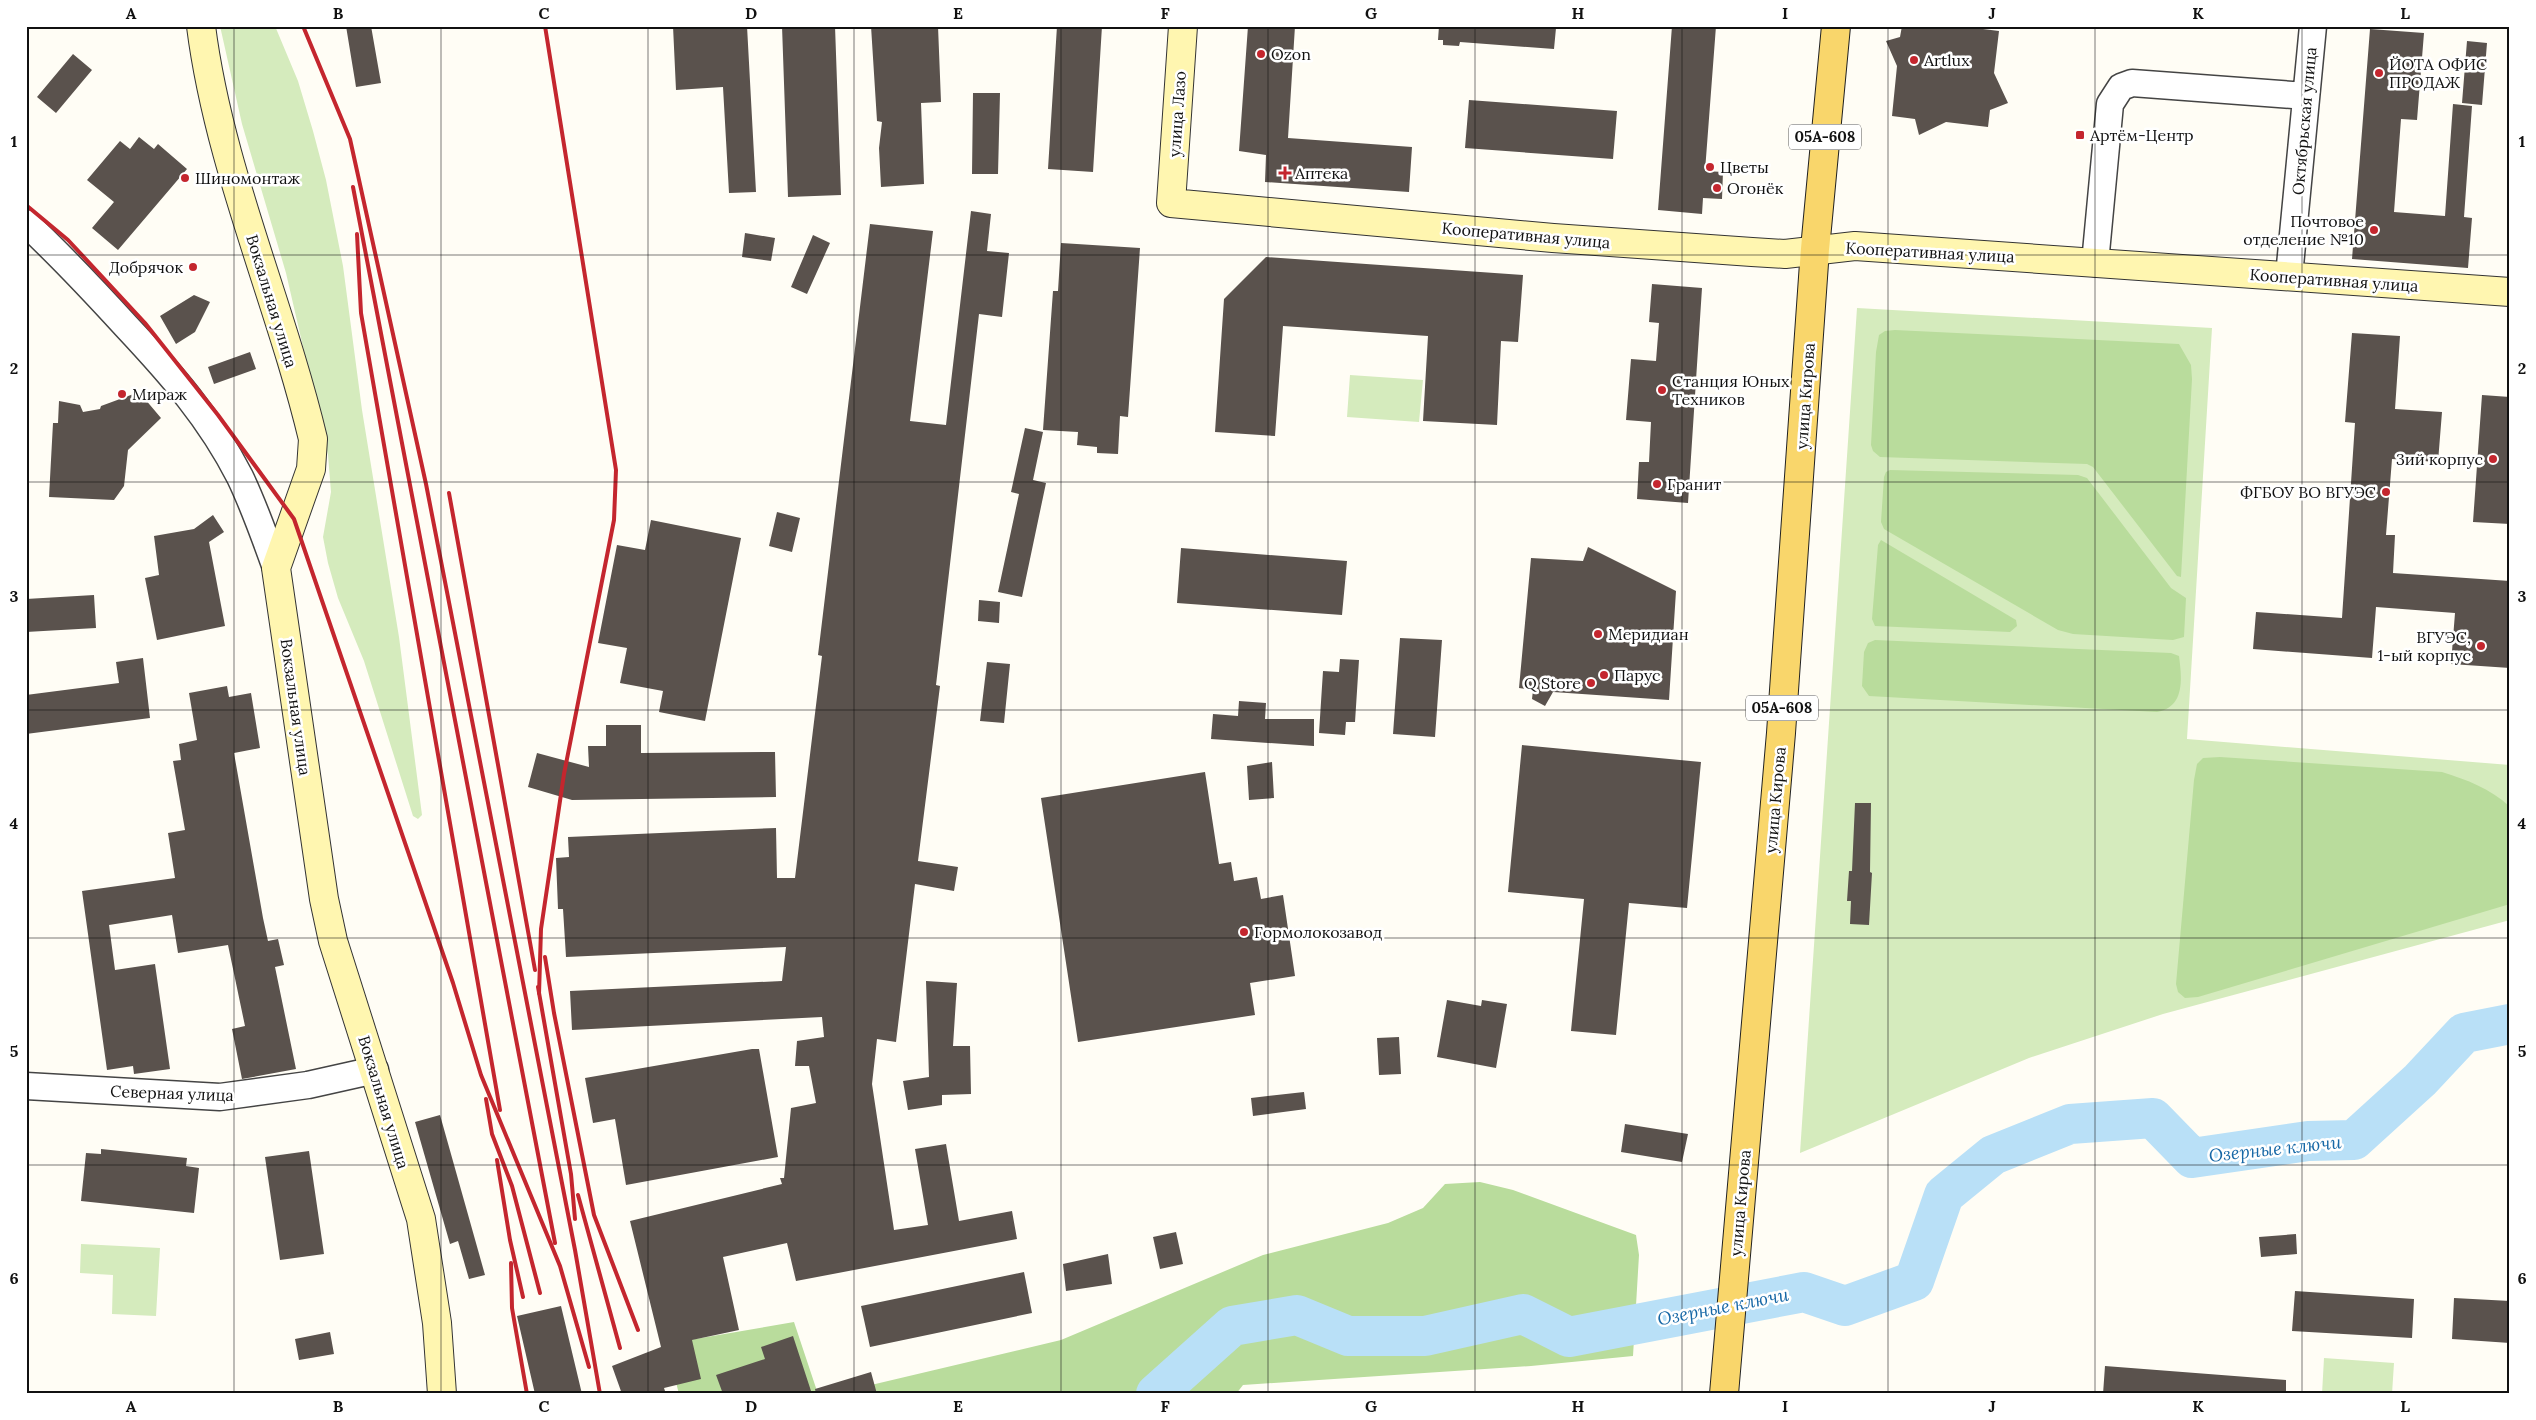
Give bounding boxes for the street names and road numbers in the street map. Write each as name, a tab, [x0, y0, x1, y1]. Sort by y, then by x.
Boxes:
street label: Октябрьская улица	[2288, 46, 2320, 196]
street label: улица Лазо	[1164, 70, 1190, 158]
road number: 05А-608	[1789, 124, 1861, 150]
street label: Кооперативная улица	[1441, 218, 1611, 252]
street label: Вокзальная улица	[242, 232, 302, 370]
street label: Кооперативная улица	[1845, 238, 2015, 266]
street label: Кооперативная улица	[2249, 264, 2419, 296]
street label: улица Кирова	[1791, 342, 1819, 450]
street label: Вокзальная улица	[276, 637, 316, 777]
road number: 05А-608	[1746, 696, 1818, 720]
street label: улица Кирова	[1760, 746, 1790, 854]
street label: Вокзальная улица	[354, 1033, 414, 1171]
street label: Северная улица	[110, 1081, 234, 1105]
street label: улица Кирова	[1725, 1149, 1755, 1257]

